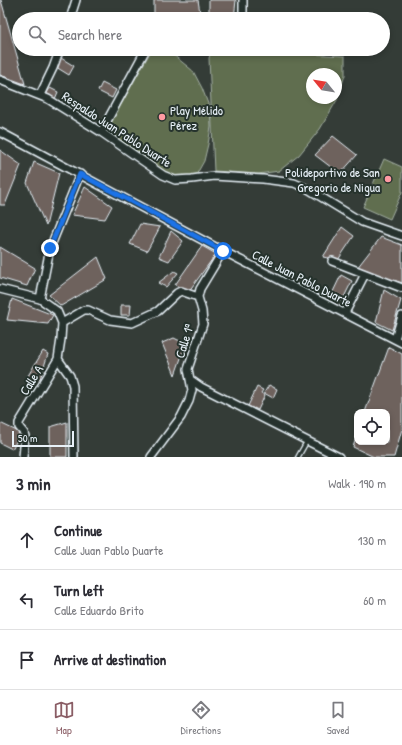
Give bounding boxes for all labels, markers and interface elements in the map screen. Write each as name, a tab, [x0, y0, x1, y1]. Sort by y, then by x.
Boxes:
search box	[12, 12, 390, 56]
icon: search	[26, 23, 48, 45]
text: Search here	[58, 24, 122, 45]
north arrow	[306, 68, 342, 104]
street label: Respaldo Juan Pablo Duarte	[59, 87, 175, 171]
place label: Play Mélido Pérez	[170, 101, 223, 134]
marker: Play Mélido Pérez	[157, 112, 167, 122]
place label: Polideportivo de San Gregorio de Nigua	[285, 163, 380, 196]
marker: Polideportivo de San Gregorio de Nigua	[383, 174, 393, 184]
route end	[41, 239, 59, 257]
route start	[214, 242, 232, 260]
street label: Calle Juan Pablo Duarte	[249, 245, 355, 311]
street label: Calle 1ª	[170, 322, 198, 360]
street label: Calle A	[15, 361, 48, 398]
map controls	[354, 409, 390, 445]
button: locate	[354, 409, 390, 445]
scale bar	[12, 429, 74, 448]
text: 50 m	[18, 431, 38, 445]
text: 3 min	[16, 472, 51, 495]
text: Walk · 190 m	[328, 474, 386, 492]
text: Continue	[54, 520, 102, 541]
icon: ahead	[16, 529, 38, 551]
text: 130 m	[358, 531, 386, 549]
text: Calle Juan Pablo Duarte	[54, 541, 163, 559]
text: Turn left	[54, 580, 104, 601]
icon: left	[16, 589, 38, 611]
text: 60 m	[363, 591, 386, 609]
text: Calle Eduardo Brito	[54, 601, 144, 619]
icon: arrive	[16, 649, 38, 671]
text: Arrive at destination	[54, 649, 166, 670]
tab: Map	[53, 699, 75, 737]
tab: Directions	[181, 699, 221, 737]
tab: Saved	[327, 699, 349, 737]

